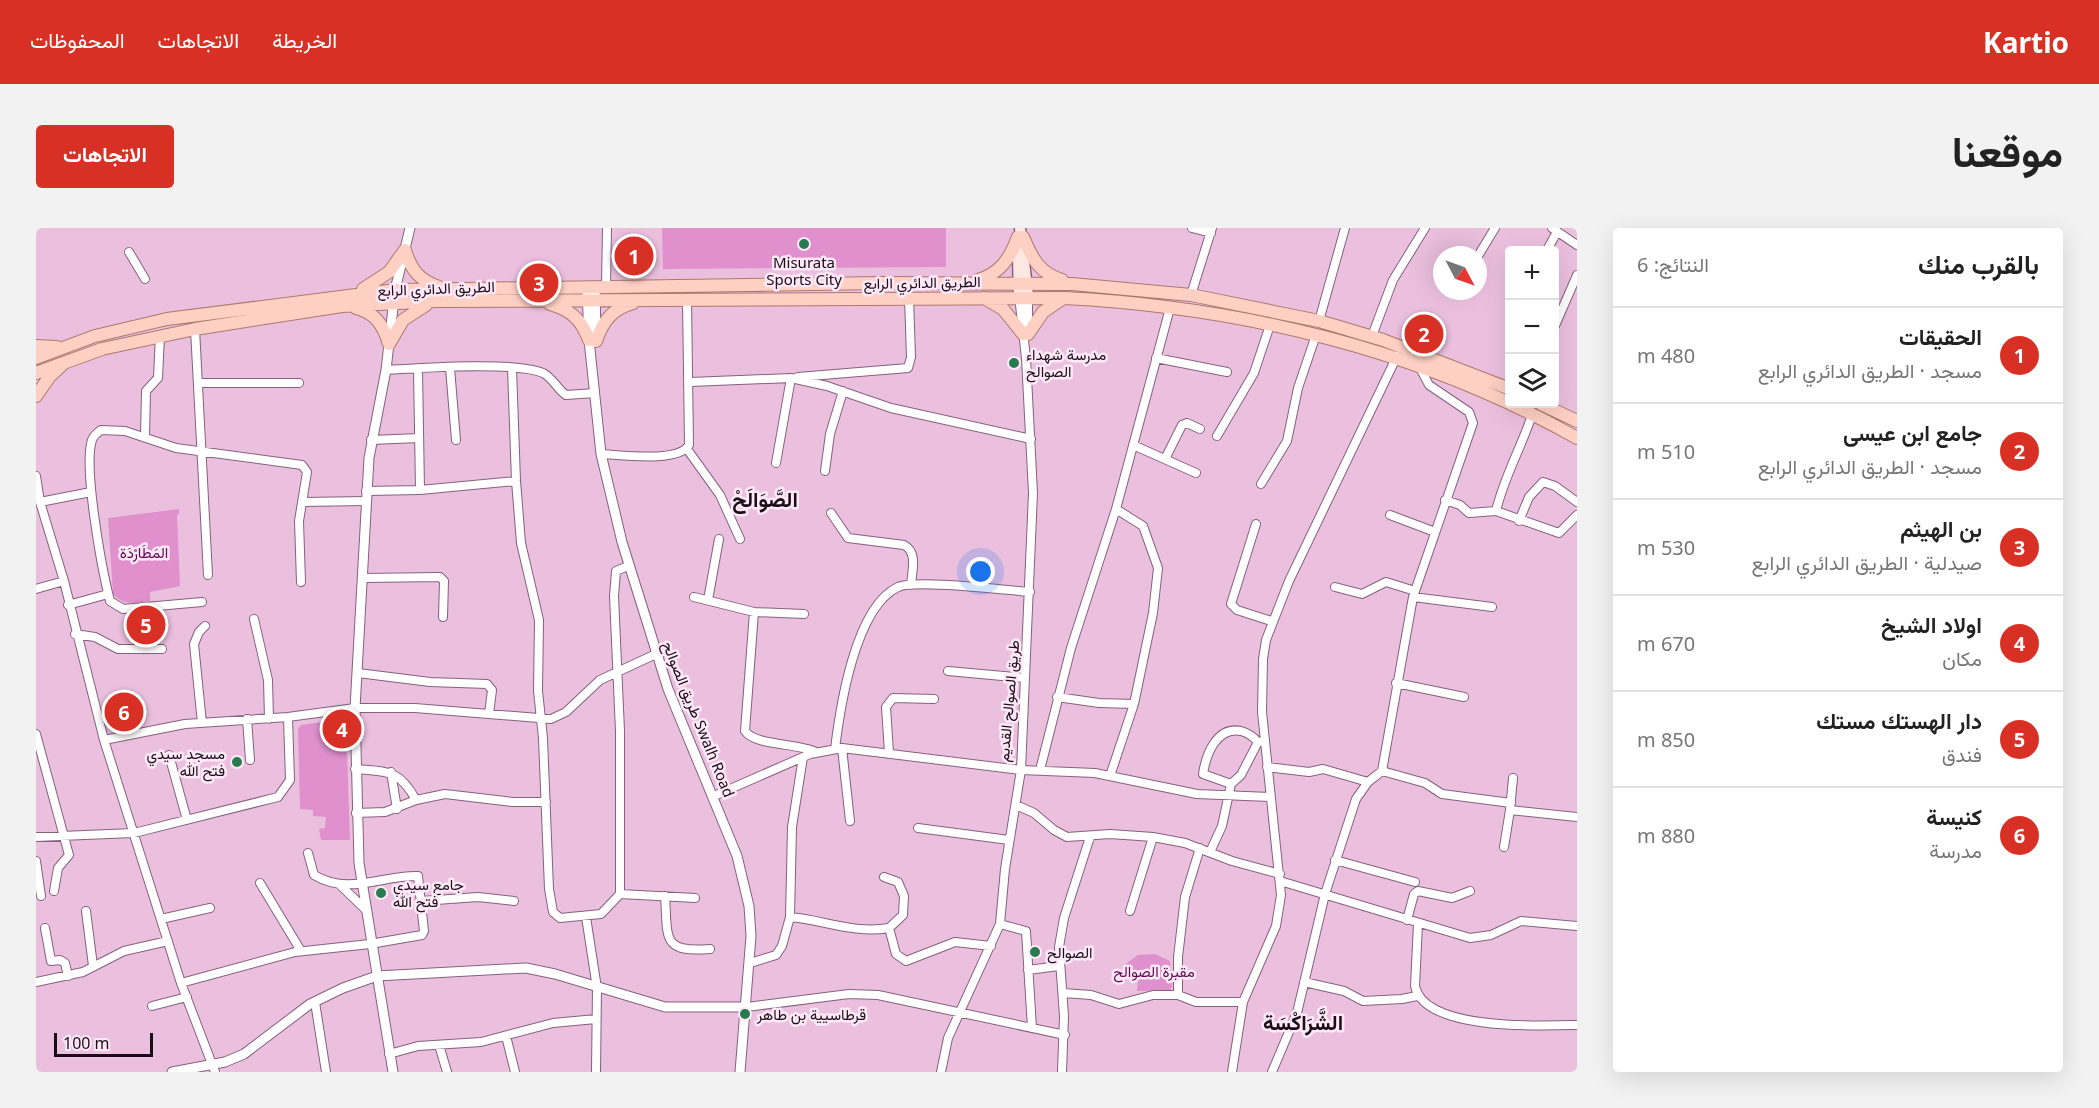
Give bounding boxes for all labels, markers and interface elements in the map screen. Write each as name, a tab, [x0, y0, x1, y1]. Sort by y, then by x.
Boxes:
text: Kartio	[1983, 23, 2069, 61]
text: المحفوظات	[30, 26, 125, 54]
text: الاتجاهات	[158, 26, 239, 54]
text: الخريطة	[272, 26, 337, 54]
text: موقعنا	[1952, 122, 2063, 179]
button: الاتجاهات	[36, 125, 174, 188]
pin: 1	[614, 234, 654, 279]
marker: Misurata Sports City	[797, 237, 811, 251]
north arrow	[1433, 246, 1487, 300]
map controls	[1505, 246, 1559, 408]
button: +	[1505, 246, 1559, 300]
text: بالقرب منك	[1918, 246, 2039, 282]
text: النتائج: 6	[1637, 251, 1709, 278]
place label: Misurata Sports City	[766, 252, 842, 289]
pin: 3	[520, 260, 558, 306]
street label: الطريق الدائري الرابع	[863, 271, 981, 297]
street label: الطريق الدائري الرابع	[377, 276, 495, 304]
button: −	[1505, 300, 1559, 354]
pin: 2	[1404, 312, 1444, 356]
text: الحقيقات	[1899, 321, 1982, 351]
text: 480 m	[1637, 342, 1695, 369]
text: 1	[2014, 342, 2025, 369]
place label: مدرسة شهداء الصوالح	[1026, 344, 1106, 383]
button: layers	[1505, 354, 1559, 408]
marker: مدرسة شهداء الصوالح	[1007, 356, 1021, 370]
text: مسجد · الطريق الدائري الرابع	[1758, 357, 1982, 384]
text: جامع ابن عيسى	[1843, 417, 1982, 447]
text: 510 m	[1637, 438, 1695, 465]
text: 2	[2014, 438, 2025, 465]
text: مسجد · الطريق الدائري الرابع	[1758, 453, 1982, 480]
district label: الصَّوَالَحْ	[732, 485, 798, 514]
text: بن الهيثم	[1900, 513, 1982, 543]
text: 530 m	[1637, 534, 1695, 561]
text: 3	[2014, 534, 2025, 561]
park label: المَطَارْدَة	[120, 542, 168, 562]
text: صيدلية · الطريق الدائري الرابع	[1752, 549, 1982, 576]
your location	[966, 557, 995, 586]
pin: 5	[126, 602, 166, 648]
text: اولاد الشيخ	[1881, 609, 1982, 639]
text: 670 m	[1637, 630, 1695, 657]
text: 4	[2014, 630, 2025, 657]
street label: طريق الصوالح Swalh Road	[657, 638, 739, 801]
street label: طريق الصوالح القديم	[993, 639, 1025, 763]
text: مكان	[1942, 645, 1982, 672]
pin: 6	[104, 690, 143, 734]
text: دار الهستك مستك	[1816, 705, 1982, 735]
pin: 4	[322, 706, 362, 752]
text: 850 m	[1637, 726, 1695, 753]
text: 5	[2014, 726, 2025, 753]
text: فندق	[1942, 741, 1982, 768]
place label: مسجد سيدي فتح الله	[146, 743, 225, 782]
marker: مسجد سيدي فتح الله	[230, 755, 244, 769]
text: كنيسة	[1926, 801, 1982, 831]
text: 880 m	[1637, 822, 1695, 849]
text: 6	[2014, 822, 2025, 849]
text: مدرسة	[1929, 837, 1982, 864]
place label: جامع سيدي فتح الله	[393, 874, 464, 913]
marker: جامع سيدي فتح الله	[374, 886, 388, 900]
place label: الصوالح	[1047, 942, 1093, 964]
marker: الصوالح	[1028, 945, 1042, 959]
park label: مقبرة الصوالح	[1113, 961, 1195, 983]
place label: قرطاسيية بن طاهر	[756, 1004, 866, 1025]
marker: قرطاسيية بن طاهر	[738, 1007, 752, 1021]
district label: الشَّرَاكْسَة	[1263, 1007, 1343, 1036]
scale bar	[54, 1030, 153, 1058]
text: 100 m	[63, 1032, 110, 1054]

